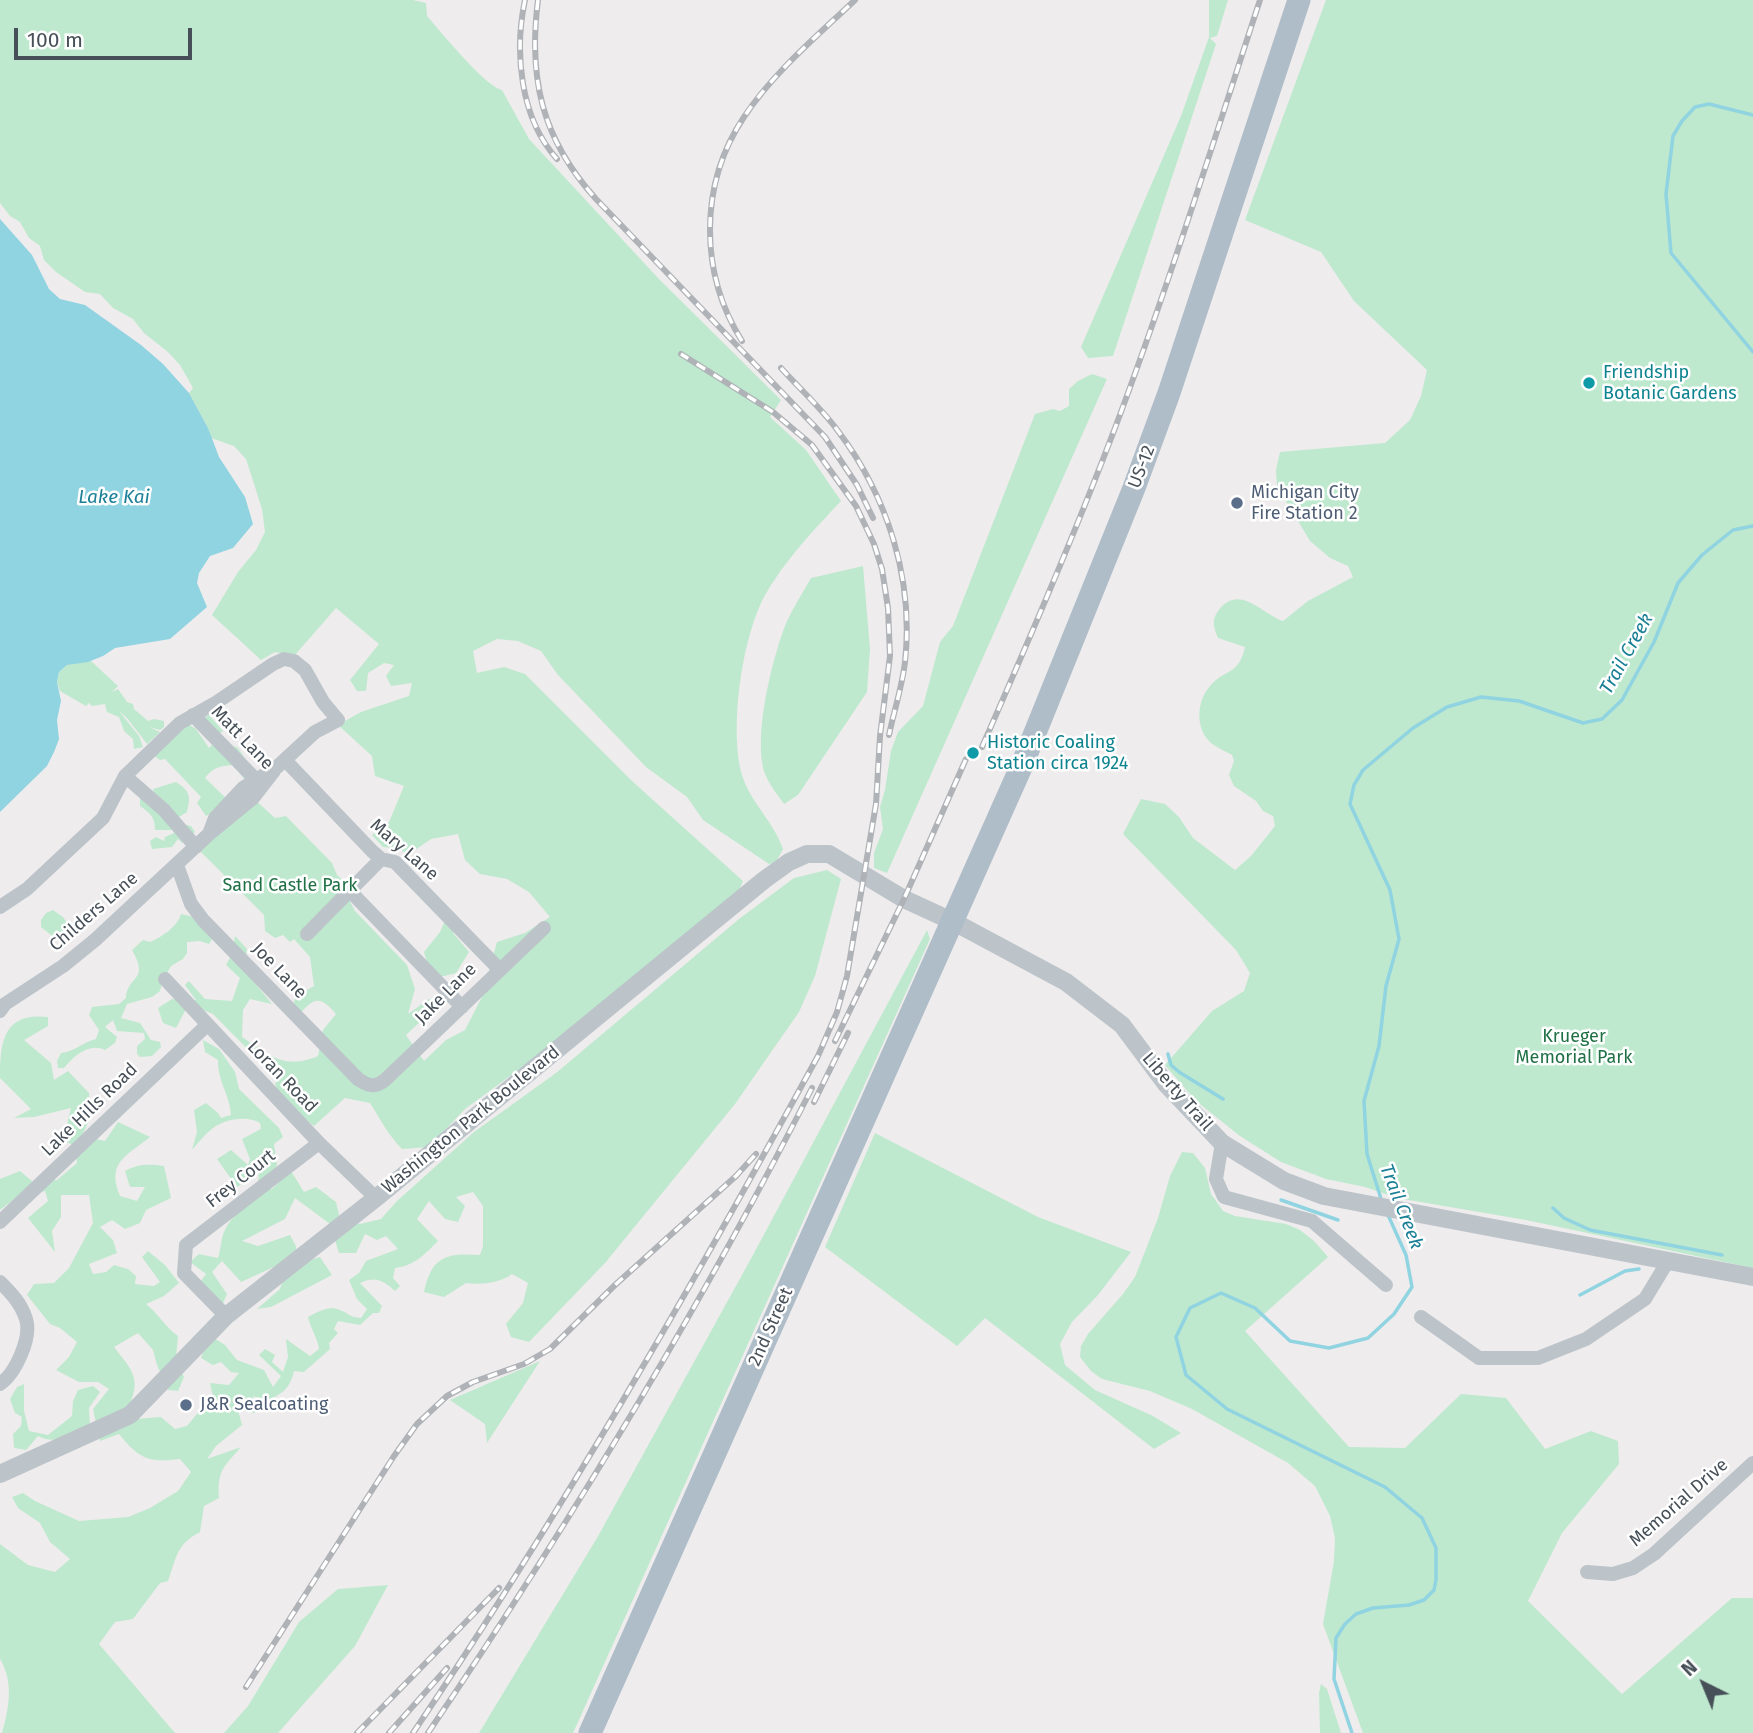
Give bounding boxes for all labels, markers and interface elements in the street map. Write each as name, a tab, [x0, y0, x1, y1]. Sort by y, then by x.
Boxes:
scale bar	[18, 14, 196, 58]
text: 100 m	[27, 27, 83, 53]
place label: Friendship Botanic Gardens	[1603, 362, 1737, 404]
marker: Friendship Botanic Gardens	[1581, 375, 1597, 391]
street label: US-12	[1124, 442, 1160, 492]
place label: Michigan City Fire Station 2	[1251, 482, 1359, 524]
water label: Lake Kai	[78, 487, 150, 509]
marker: Michigan City Fire Station 2	[1229, 495, 1245, 511]
water label: Trail Creek	[1595, 609, 1659, 699]
street label: Matt Lane	[206, 702, 278, 774]
place label: Historic Coaling Station circa 1924	[987, 732, 1128, 774]
marker: Historic Coaling Station circa 1924	[965, 745, 981, 761]
street label: Mary Lane	[365, 815, 443, 885]
street label: Childers Lane	[45, 868, 143, 956]
park label: Sand Castle Park	[222, 875, 358, 897]
street label: Joe Lane	[247, 938, 311, 1004]
street label: Jake Lane	[411, 959, 481, 1029]
park label: Krueger Memorial Park	[1516, 1026, 1632, 1068]
street label: Loran Road	[242, 1036, 322, 1118]
street label: Washington Park Boulevard	[378, 1042, 564, 1198]
street label: Liberty Trail	[1137, 1048, 1217, 1136]
street label: Lake Hills Road	[38, 1059, 142, 1161]
street label: Frey Court	[202, 1145, 280, 1213]
water label: Trail Creek	[1374, 1161, 1428, 1253]
street label: 2nd Street	[744, 1284, 798, 1370]
place label: J&R Sealcoating	[200, 1394, 328, 1416]
marker: J&R Sealcoating	[178, 1397, 194, 1413]
street label: Memorial Drive	[1625, 1454, 1733, 1552]
north arrow	[1669, 1649, 1739, 1719]
text: N	[1677, 1656, 1702, 1681]

